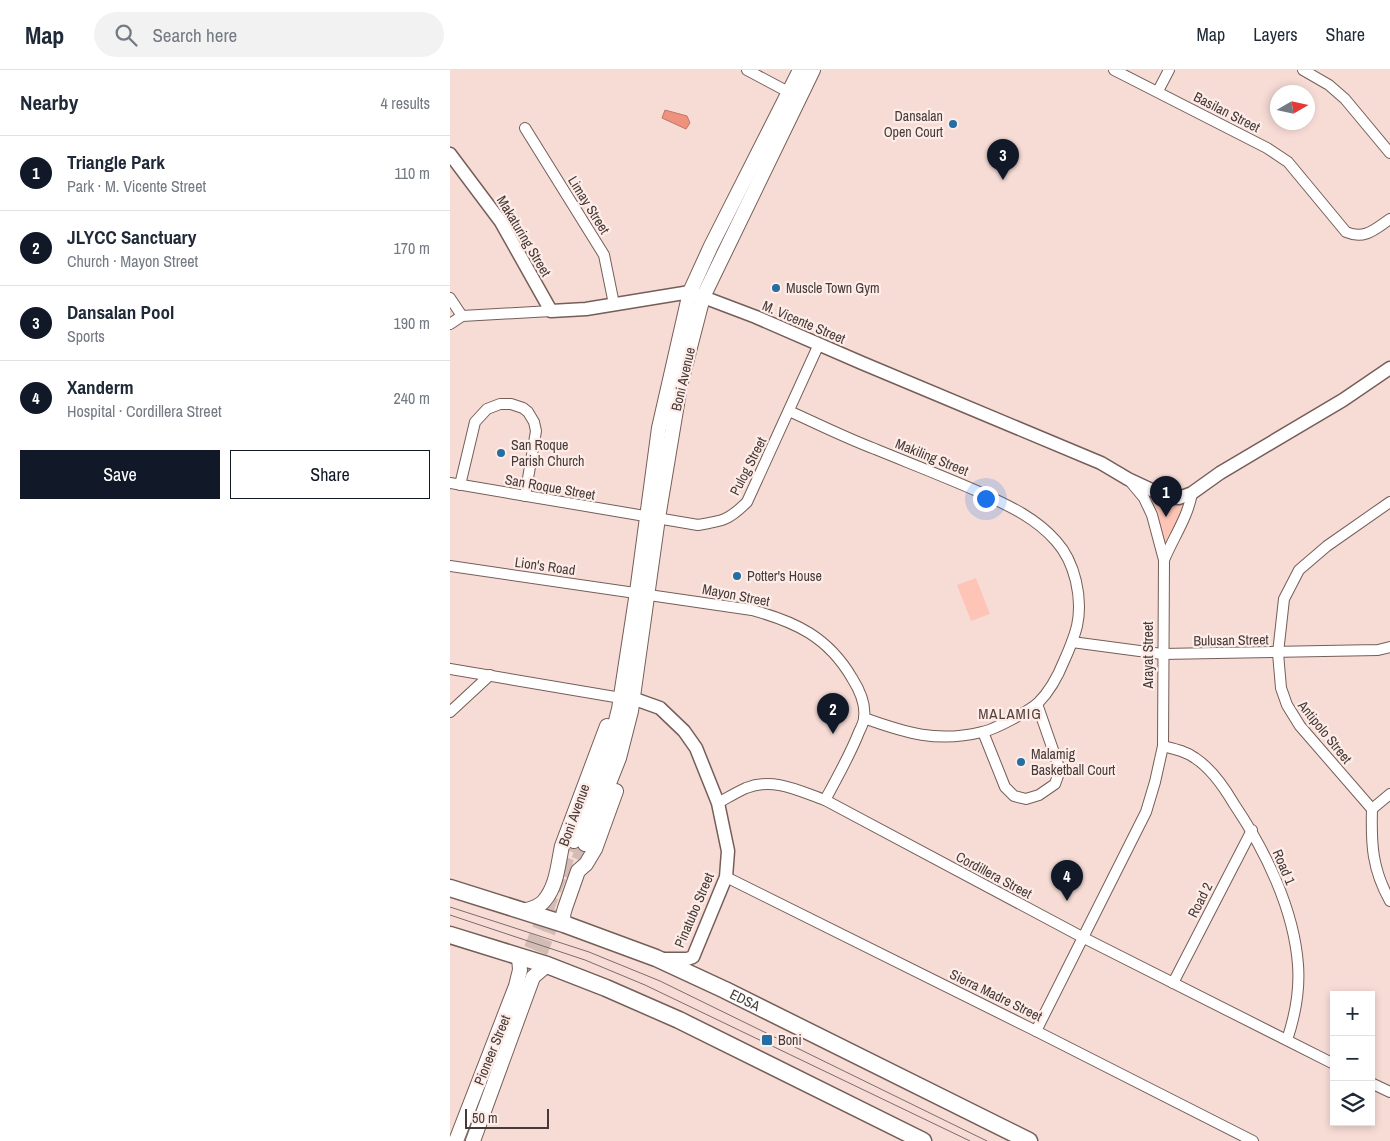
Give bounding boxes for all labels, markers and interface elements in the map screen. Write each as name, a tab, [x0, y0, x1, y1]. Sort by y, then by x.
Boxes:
search box	[94, 12, 444, 57]
text: Map	[25, 19, 64, 51]
icon: search	[112, 21, 140, 49]
text: Search here	[152, 22, 237, 48]
text: Map	[1197, 22, 1225, 47]
text: Layers	[1253, 22, 1298, 47]
text: Share	[1326, 22, 1365, 47]
north arrow	[1270, 85, 1315, 130]
text: Nearby	[20, 88, 78, 117]
street label: Basilan Street	[1191, 88, 1263, 136]
text: 4 results	[380, 92, 430, 114]
place label: Dansalan Open Court	[884, 107, 943, 141]
marker: Dansalan Open Court	[947, 118, 959, 130]
pin: 3	[987, 139, 1019, 180]
text: Triangle Park	[67, 149, 165, 175]
text: 1	[32, 162, 40, 184]
text: 110 m	[394, 162, 430, 184]
street label: Limay Street	[564, 173, 614, 237]
text: Park · M. Vicente Street	[67, 175, 206, 197]
street label: Makaturing Street	[493, 192, 555, 280]
text: JLYCC Sanctuary	[67, 224, 196, 250]
text: 2	[32, 237, 40, 259]
text: 170 m	[394, 237, 430, 259]
text: Church · Mayon Street	[67, 250, 198, 272]
place label: Muscle Town Gym	[786, 279, 880, 297]
marker: Muscle Town Gym	[770, 282, 782, 294]
street label: M. Vicente Street	[760, 296, 848, 348]
text: Dansalan Pool	[67, 299, 174, 325]
text: 3	[32, 312, 40, 334]
text: 190 m	[394, 312, 430, 334]
text: Sports	[67, 325, 105, 347]
street label: Boni Avenue	[667, 345, 699, 413]
text: Xanderm	[67, 374, 134, 400]
text: 4	[32, 387, 40, 409]
text: 240 m	[394, 387, 430, 409]
text: Hospital · Cordillera Street	[67, 400, 222, 422]
street label: Pulog Street	[726, 434, 770, 498]
street label: Makiling Street	[893, 434, 971, 480]
place label: San Roque Parish Church	[511, 436, 584, 470]
marker: San Roque Parish Church	[495, 447, 507, 459]
button: Save	[20, 450, 220, 499]
button: Share	[230, 450, 430, 499]
street label: San Roque Street	[503, 470, 597, 504]
pin: 1	[1150, 476, 1182, 517]
your location	[973, 486, 999, 512]
street label: Lion's Road	[514, 553, 576, 579]
place label: Potter's House	[747, 567, 822, 585]
marker: Potter's House	[731, 570, 743, 582]
street label: Mayon Street	[701, 580, 771, 610]
street label: Arayat Street	[1139, 621, 1157, 690]
street label: Bulusan Street	[1193, 630, 1269, 650]
pin: 2	[817, 693, 849, 734]
street label: Antipolo Street	[1293, 696, 1356, 767]
district label: MALAMIG	[978, 703, 1042, 724]
place label: Malamig Basketball Court	[1031, 745, 1115, 779]
marker: Malamig Basketball Court	[1015, 756, 1027, 768]
street label: Boni Avenue	[554, 781, 594, 849]
street label: Road 1	[1268, 846, 1300, 888]
street label: Cordillera Street	[953, 847, 1035, 903]
pin: 4	[1051, 860, 1083, 901]
street label: Pinatubo Street	[670, 870, 718, 950]
street label: Road 2	[1184, 879, 1216, 921]
street label: Sierra Madre Street	[947, 965, 1045, 1025]
street label: EDSA	[727, 985, 763, 1015]
map controls	[1330, 991, 1375, 1126]
button: +	[1330, 991, 1375, 1036]
street label: Pioneer Street	[470, 1012, 514, 1088]
place label: Boni	[778, 1031, 802, 1049]
marker: Boni	[760, 1033, 774, 1047]
button: −	[1330, 1036, 1375, 1081]
button: layers	[1330, 1081, 1375, 1126]
scale bar	[465, 1106, 549, 1129]
text: 50 m	[472, 1109, 498, 1127]

